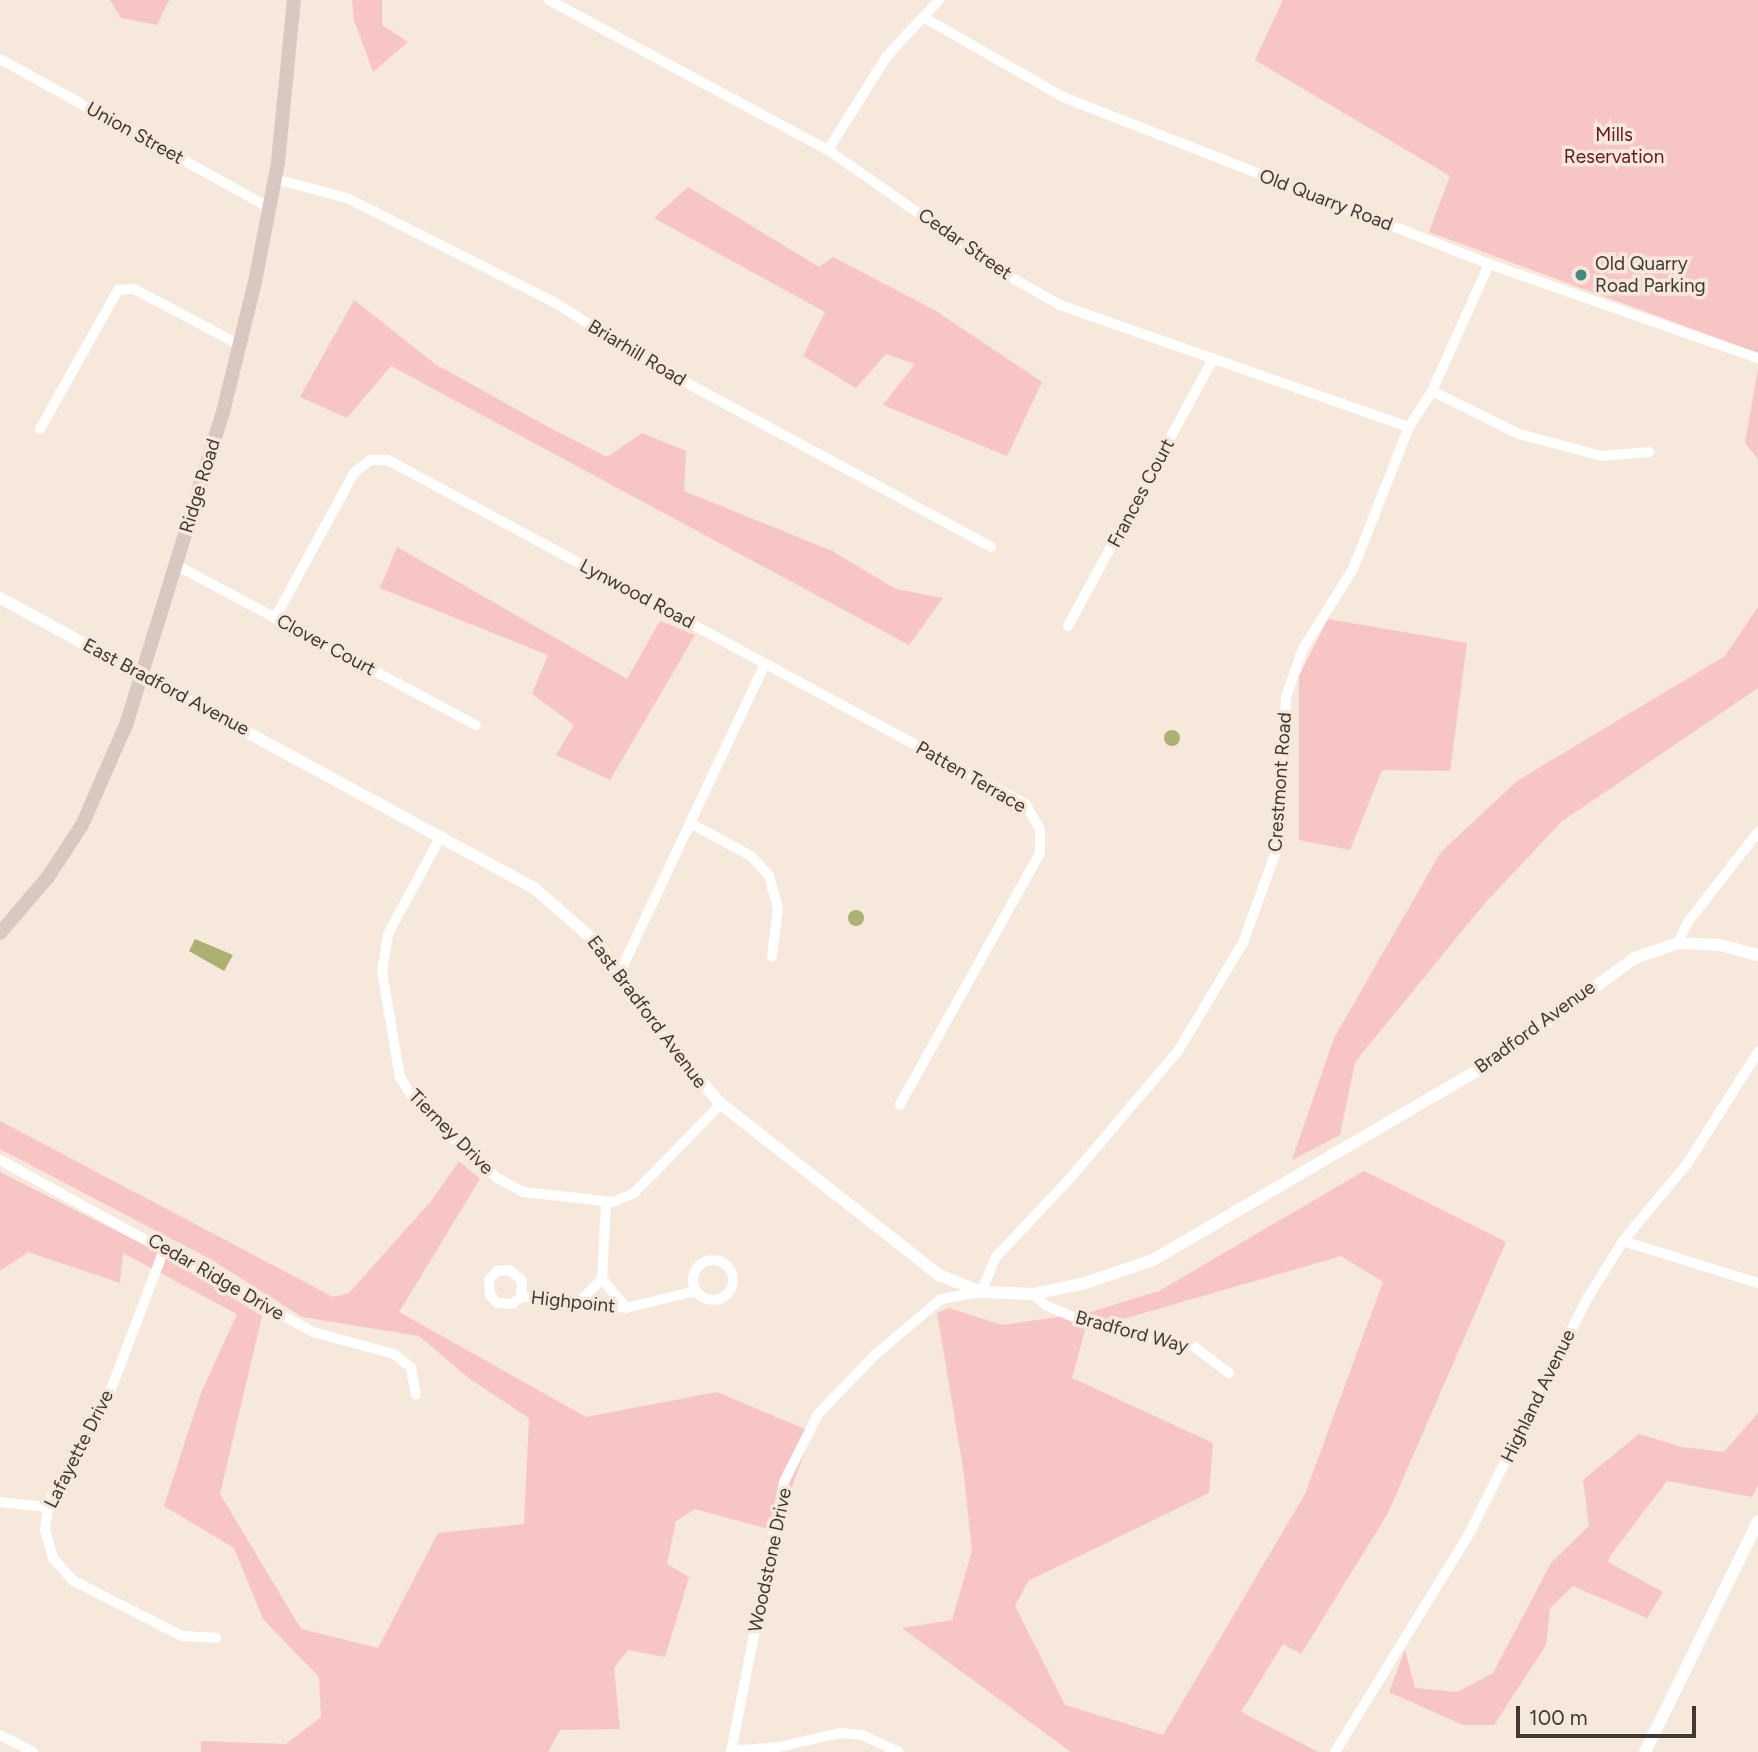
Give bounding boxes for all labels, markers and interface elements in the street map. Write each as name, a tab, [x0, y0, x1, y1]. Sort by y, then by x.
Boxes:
street label: Union Street	[82, 97, 188, 169]
park label: Mills Reservation	[1564, 124, 1664, 168]
street label: Old Quarry Road	[1256, 164, 1396, 236]
street label: Cedar Street	[914, 203, 1016, 285]
place label: Old Quarry Road Parking	[1595, 253, 1706, 297]
marker: Old Quarry Road Parking	[1573, 267, 1589, 283]
street label: Briarhill Road	[584, 315, 690, 391]
street label: Frances Court	[1103, 435, 1179, 551]
street label: Ridge Road	[175, 436, 225, 536]
street label: Lynwood Road	[576, 554, 698, 634]
street label: Clover Court	[273, 609, 379, 681]
street label: East Bradford Avenue	[79, 634, 253, 740]
street label: Crestmont Road	[1264, 711, 1296, 853]
street label: Patten Terrace	[912, 736, 1030, 818]
street label: East Bradford Avenue	[582, 931, 712, 1093]
street label: Bradford Avenue	[1470, 976, 1600, 1078]
street label: Tierney Drive	[404, 1085, 498, 1179]
street label: Cedar Ridge Drive	[144, 1229, 288, 1325]
street label: Highpoint	[530, 1286, 616, 1318]
street label: Bradford Way	[1073, 1306, 1191, 1358]
street label: Highland Avenue	[1496, 1326, 1580, 1466]
street label: Lafayette Drive	[39, 1386, 119, 1512]
street label: Woodstone Drive	[744, 1486, 796, 1634]
scale bar	[1520, 1692, 1700, 1736]
text: 100 m	[1529, 1705, 1588, 1730]

